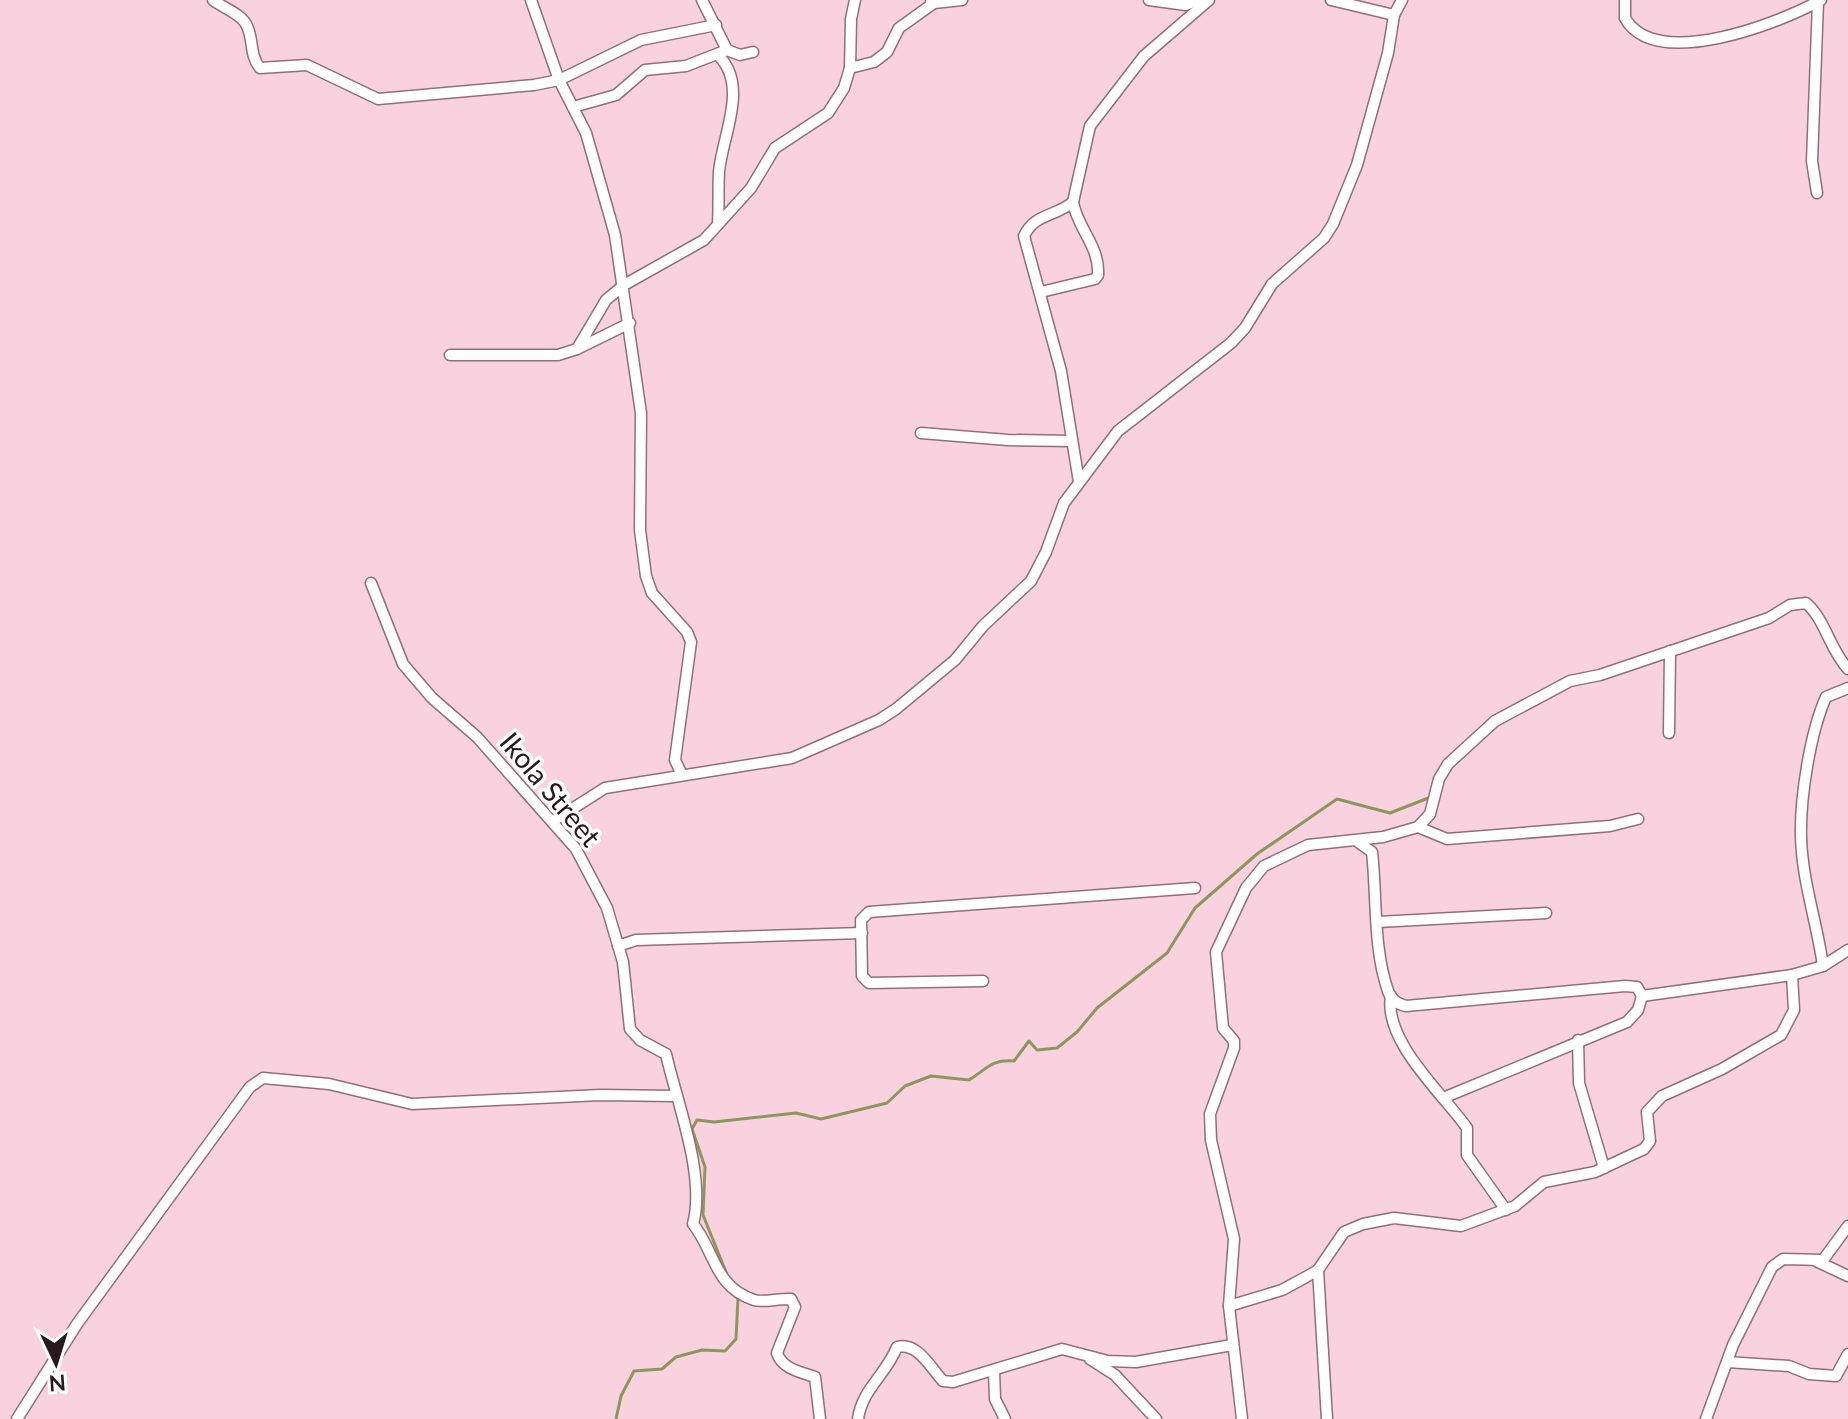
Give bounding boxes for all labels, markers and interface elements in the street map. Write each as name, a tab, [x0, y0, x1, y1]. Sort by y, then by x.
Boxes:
street label: Ikola Street	[494, 725, 608, 853]
north arrow	[16, 1323, 96, 1403]
text: N	[48, 1369, 67, 1398]

